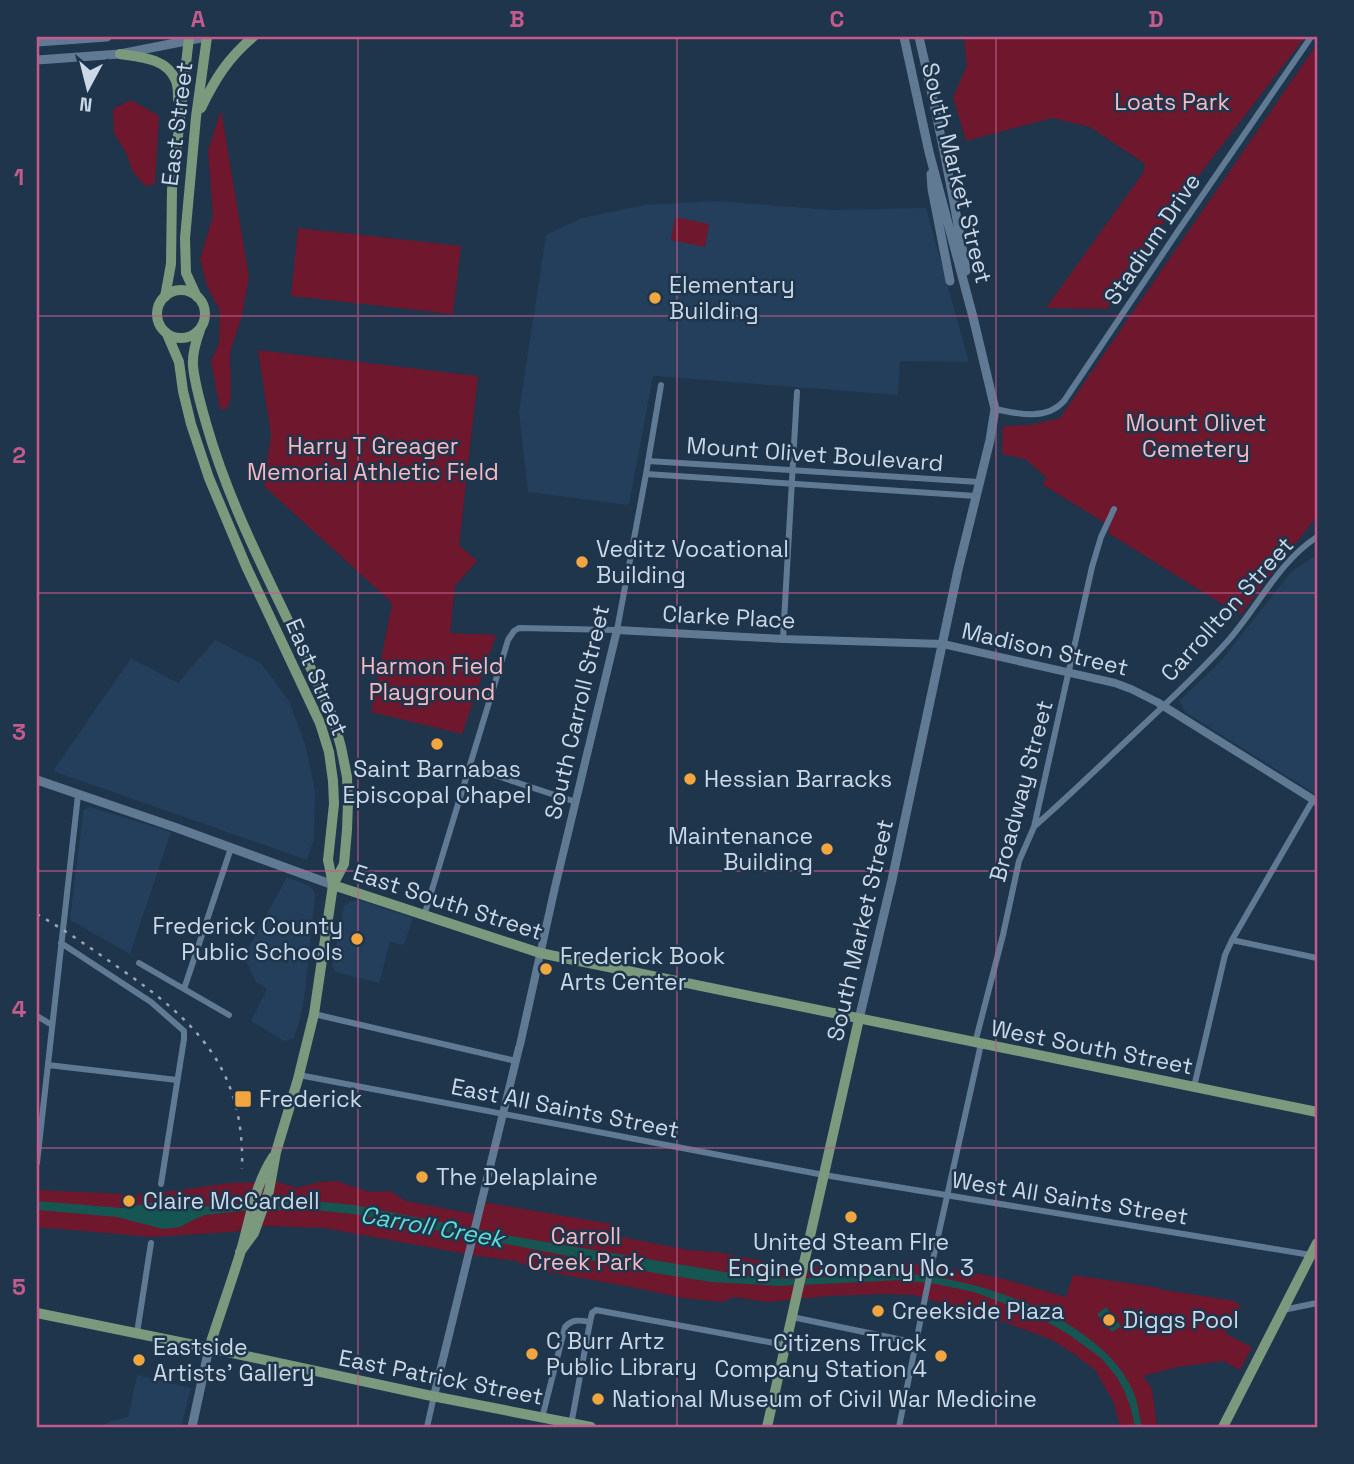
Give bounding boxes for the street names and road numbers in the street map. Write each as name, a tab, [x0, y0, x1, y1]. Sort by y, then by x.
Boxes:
street label: South Market Street	[915, 59, 999, 287]
street label: East Street	[155, 60, 199, 188]
street label: Stadium Drive	[1097, 167, 1207, 311]
street label: Mount Olivet Boulevard	[686, 430, 944, 478]
street label: Carrollton Street	[1154, 530, 1300, 688]
street label: Clarke Place	[662, 599, 796, 635]
street label: South Carroll Street	[538, 602, 616, 822]
street label: East Street	[279, 614, 355, 740]
street label: Madison Street	[959, 615, 1131, 683]
street label: Broadway Street	[982, 697, 1060, 885]
street label: South Market Street	[820, 816, 900, 1044]
street label: East South Street	[349, 857, 547, 947]
street label: West South Street	[989, 1013, 1195, 1081]
street label: East All Saints Street	[449, 1071, 681, 1145]
street label: West All Saints Street	[950, 1165, 1190, 1231]
street label: East Patrick Street	[336, 1342, 546, 1412]

